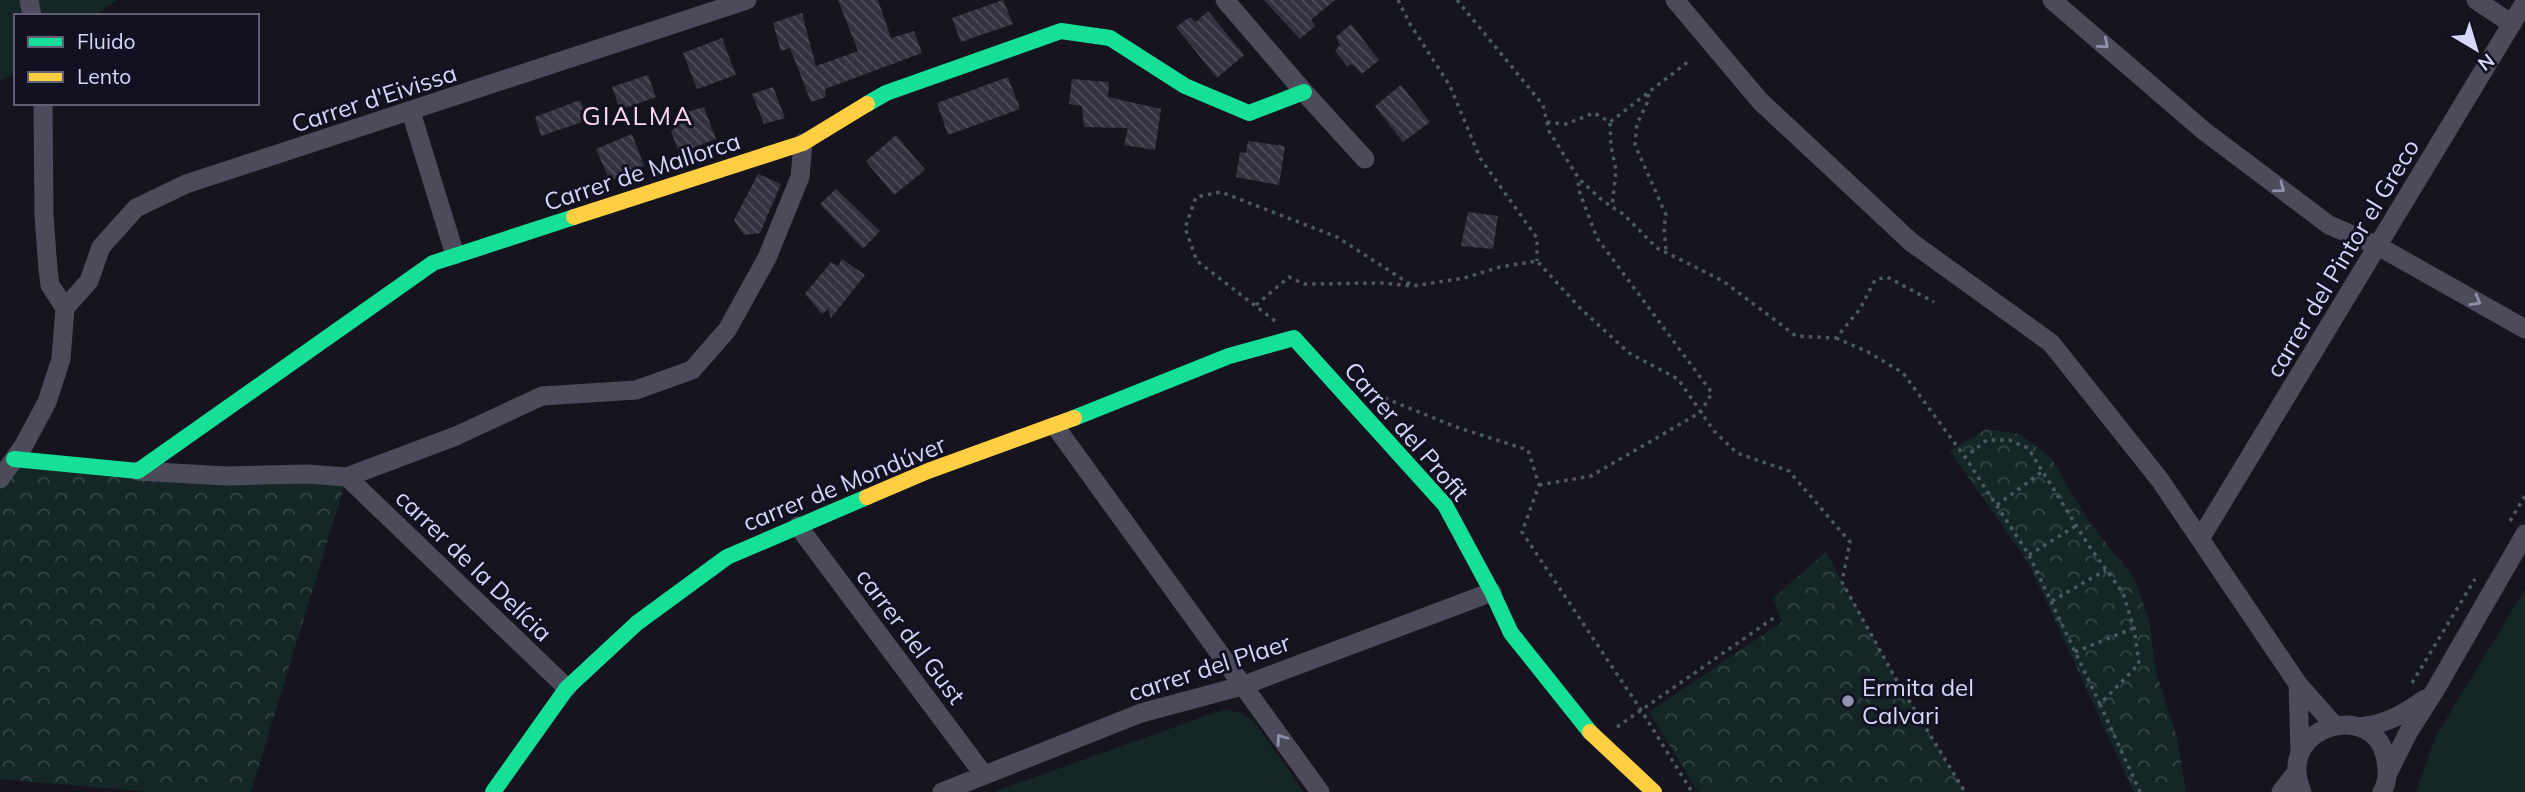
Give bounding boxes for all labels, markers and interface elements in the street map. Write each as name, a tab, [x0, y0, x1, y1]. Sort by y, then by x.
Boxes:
legend	[14, 14, 259, 105]
north arrow	[2441, 14, 2511, 84]
text: Fluido	[77, 28, 136, 54]
one-way arrow	[2095, 36, 2108, 48]
text: N	[2473, 49, 2500, 76]
street label: Carrer d'Eivissa	[288, 57, 460, 139]
text: Lento	[77, 63, 131, 89]
district label: GIALMA	[582, 99, 694, 132]
street label: Carrer de Mallorca	[540, 125, 744, 217]
street label: carrer del Pintor el Greco	[2259, 133, 2425, 383]
one-way arrow	[2272, 180, 2285, 193]
one-way arrow	[2469, 293, 2482, 306]
street label: Carrer del Profit	[1338, 355, 1476, 507]
street label: carrer de Mondúver	[738, 429, 950, 537]
street label: carrer de la Delícia	[389, 483, 559, 647]
street label: carrer del Gust	[850, 562, 972, 710]
street label: carrer del Plaer	[1124, 627, 1294, 707]
place label: Ermita del Calvari	[1862, 672, 1974, 730]
marker: Ermita del Calvari	[1840, 693, 1856, 709]
one-way arrow	[1277, 734, 1289, 747]

